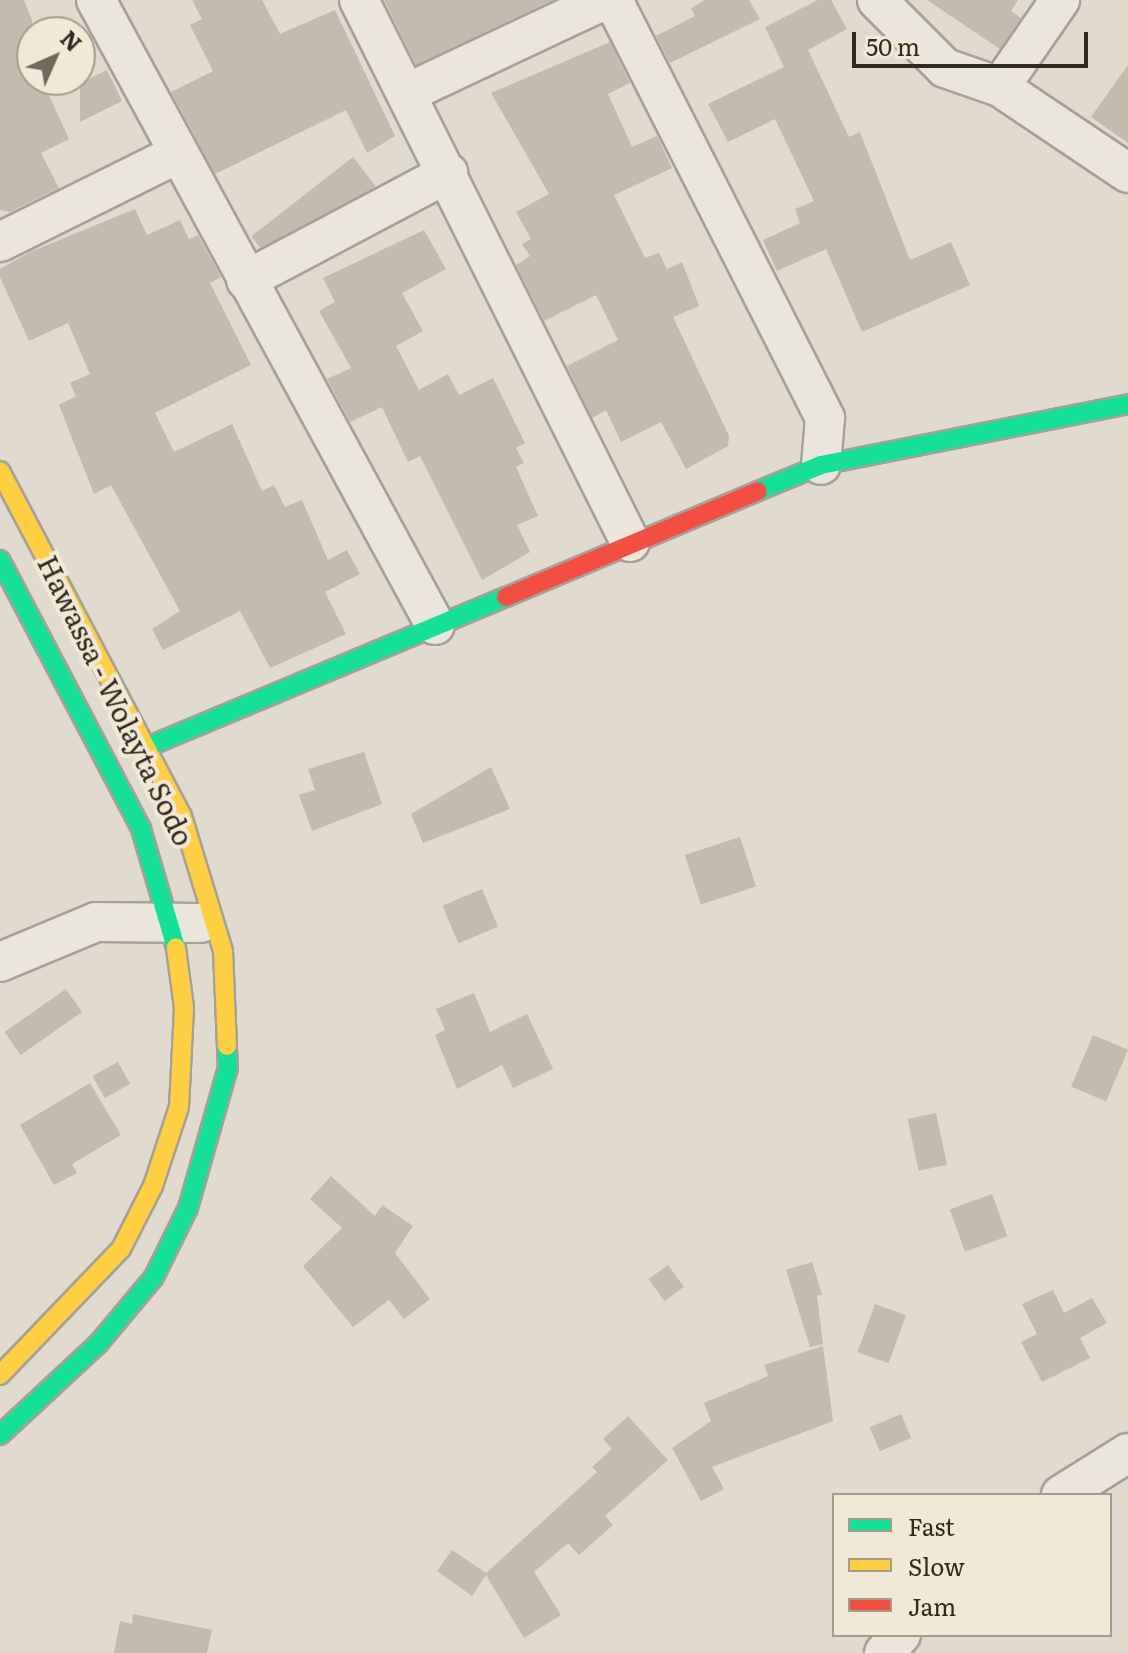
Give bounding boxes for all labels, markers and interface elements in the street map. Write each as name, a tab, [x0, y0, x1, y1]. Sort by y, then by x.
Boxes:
north arrow	[16, 16, 96, 96]
scale bar	[856, 16, 1092, 66]
text: N	[54, 22, 90, 58]
text: 50 m	[866, 28, 920, 63]
street label: Hawassa - Wolayta Sodo	[32, 549, 202, 851]
legend	[832, 1493, 1112, 1637]
text: Fast	[908, 1508, 955, 1543]
text: Slow	[908, 1548, 965, 1583]
text: Jam	[908, 1588, 956, 1623]

